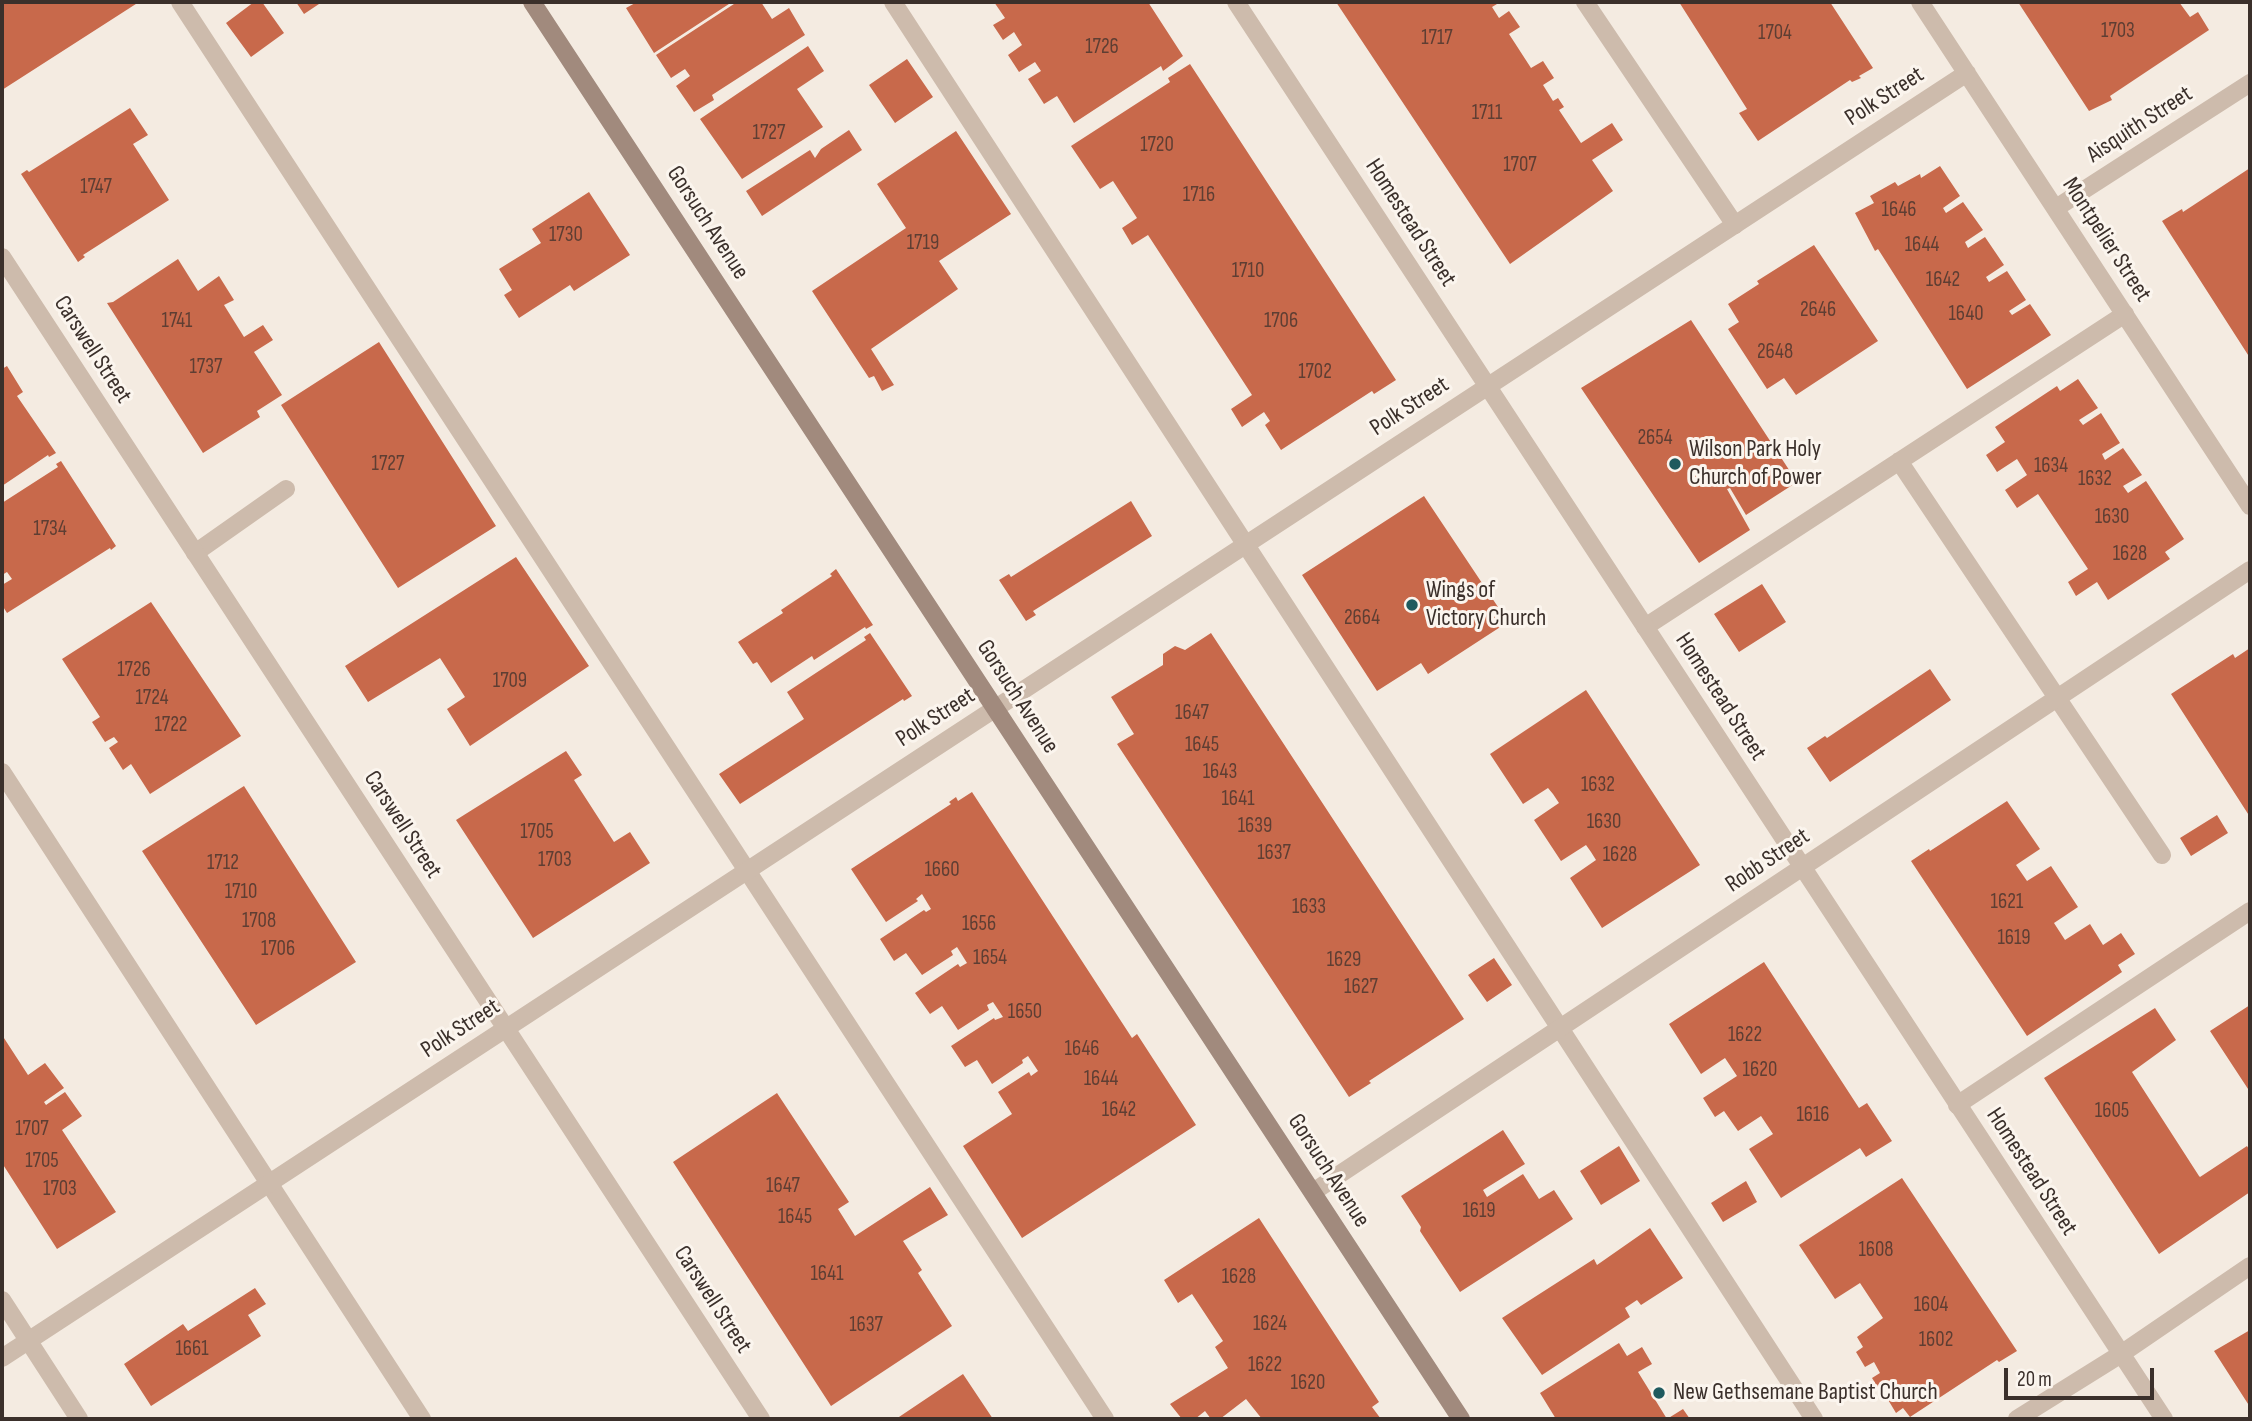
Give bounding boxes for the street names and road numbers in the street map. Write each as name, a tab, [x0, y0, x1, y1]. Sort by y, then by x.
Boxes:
street label: Polk Street	[1840, 61, 1930, 133]
street label: Aisquith Street	[2082, 80, 2198, 170]
street label: Homestead Street	[1358, 154, 1462, 292]
street label: Gorsuch Avenue	[660, 161, 754, 285]
street label: Montpelier Street	[2055, 173, 2157, 307]
street label: Carswell Street	[47, 291, 137, 409]
street label: Polk Street	[1365, 371, 1455, 443]
street label: Homestead Street	[1668, 628, 1772, 766]
street label: Gorsuch Avenue	[970, 635, 1064, 759]
street label: Polk Street	[891, 682, 981, 754]
street label: Carswell Street	[357, 766, 447, 884]
street label: Robb Street	[1721, 822, 1815, 900]
street label: Polk Street	[416, 993, 506, 1065]
street label: Homestead Street	[1979, 1103, 2083, 1241]
street label: Gorsuch Avenue	[1281, 1109, 1375, 1233]
street label: Carswell Street	[667, 1241, 757, 1359]

